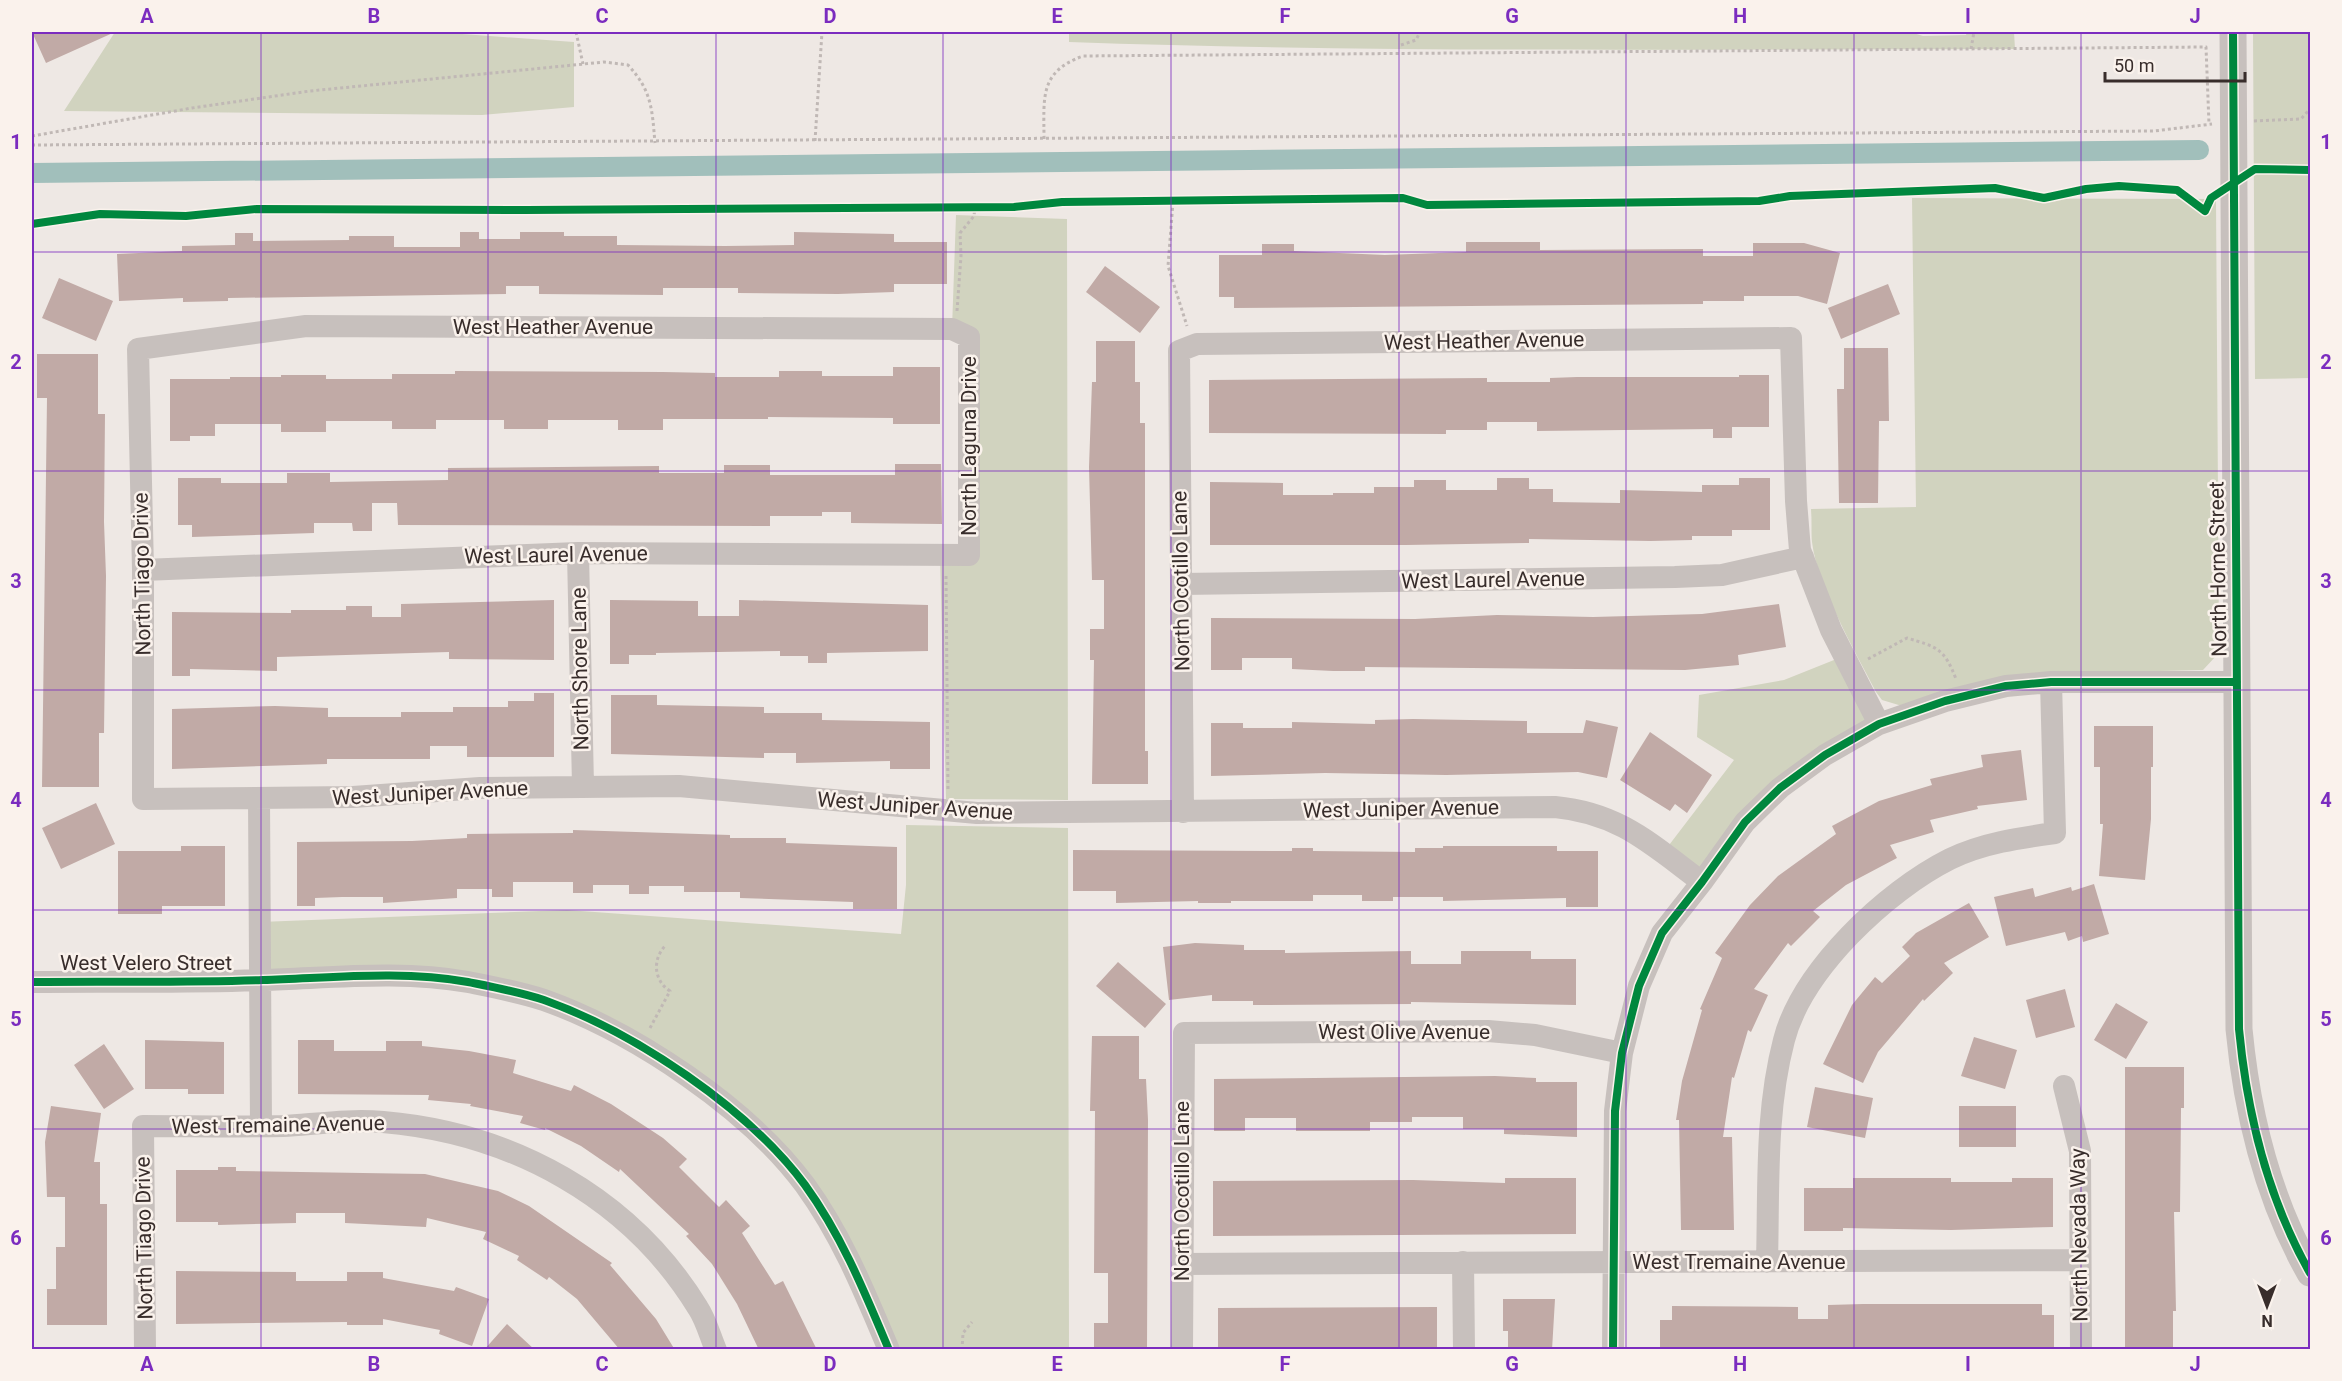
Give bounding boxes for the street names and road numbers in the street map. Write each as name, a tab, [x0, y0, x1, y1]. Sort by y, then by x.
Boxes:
street label: West Heather Avenue	[453, 315, 653, 339]
street label: West Heather Avenue	[1384, 327, 1584, 355]
street label: North Laguna Drive	[957, 356, 981, 536]
street label: North Horne Street	[2204, 481, 2232, 657]
street label: North Ocotillo Lane	[1167, 491, 1195, 671]
street label: North Tiago Drive	[129, 492, 155, 656]
street label: West Laurel Avenue	[464, 541, 648, 569]
street label: West Laurel Avenue	[1401, 566, 1585, 594]
street label: North Shore Lane	[567, 587, 593, 751]
street label: West Juniper Avenue	[331, 776, 529, 810]
street label: West Juniper Avenue	[816, 787, 1014, 825]
street label: West Juniper Avenue	[1303, 795, 1499, 823]
street label: West Velero Street	[60, 951, 232, 975]
street label: West Olive Avenue	[1318, 1020, 1490, 1044]
street label: North Ocotillo Lane	[1170, 1101, 1194, 1281]
street label: West Tremaine Avenue	[171, 1111, 385, 1139]
street label: North Nevada Way	[2065, 1148, 2093, 1322]
street label: North Tiago Drive	[131, 1156, 157, 1320]
street label: West Tremaine Avenue	[1632, 1250, 1846, 1274]

